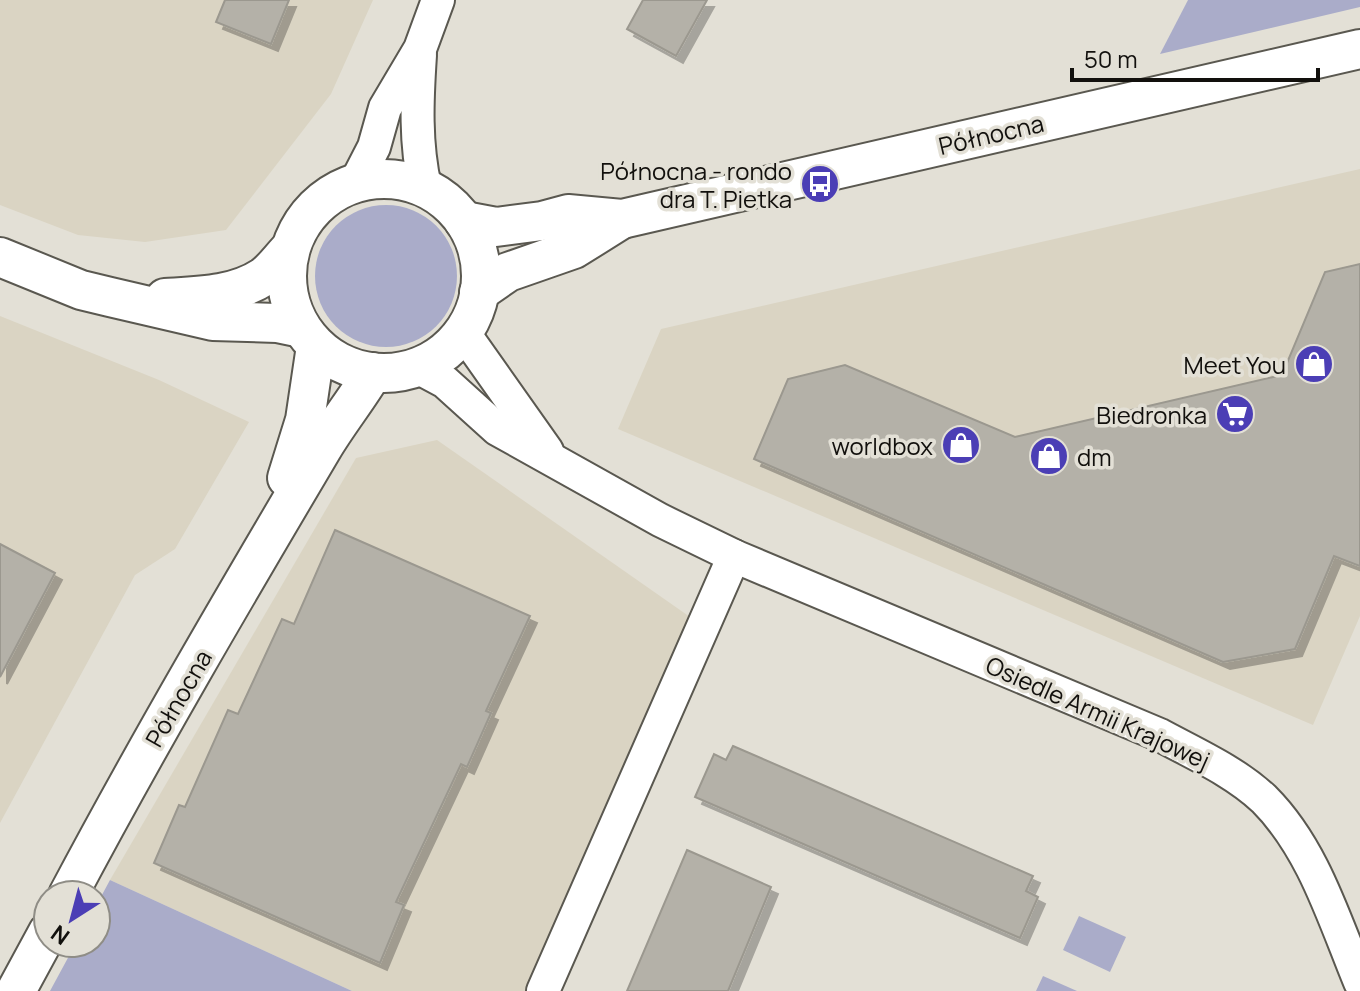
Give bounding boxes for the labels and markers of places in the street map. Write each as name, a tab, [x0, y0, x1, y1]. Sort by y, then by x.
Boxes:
place label: Północna - rondo dra T. Pietka	[600, 154, 792, 215]
bus stop icon: Północna - rondo dra T. Pietka	[799, 163, 841, 205]
shop icon: Meet You	[1293, 343, 1335, 385]
place label: Meet You	[1183, 348, 1286, 381]
supermarket icon: Biedronka	[1214, 393, 1256, 435]
place label: Biedronka	[1096, 398, 1207, 431]
shop icon: worldbox	[940, 424, 982, 466]
place label: worldbox	[832, 429, 933, 462]
shop icon: dm	[1028, 435, 1070, 477]
place label: dm	[1077, 440, 1112, 473]

